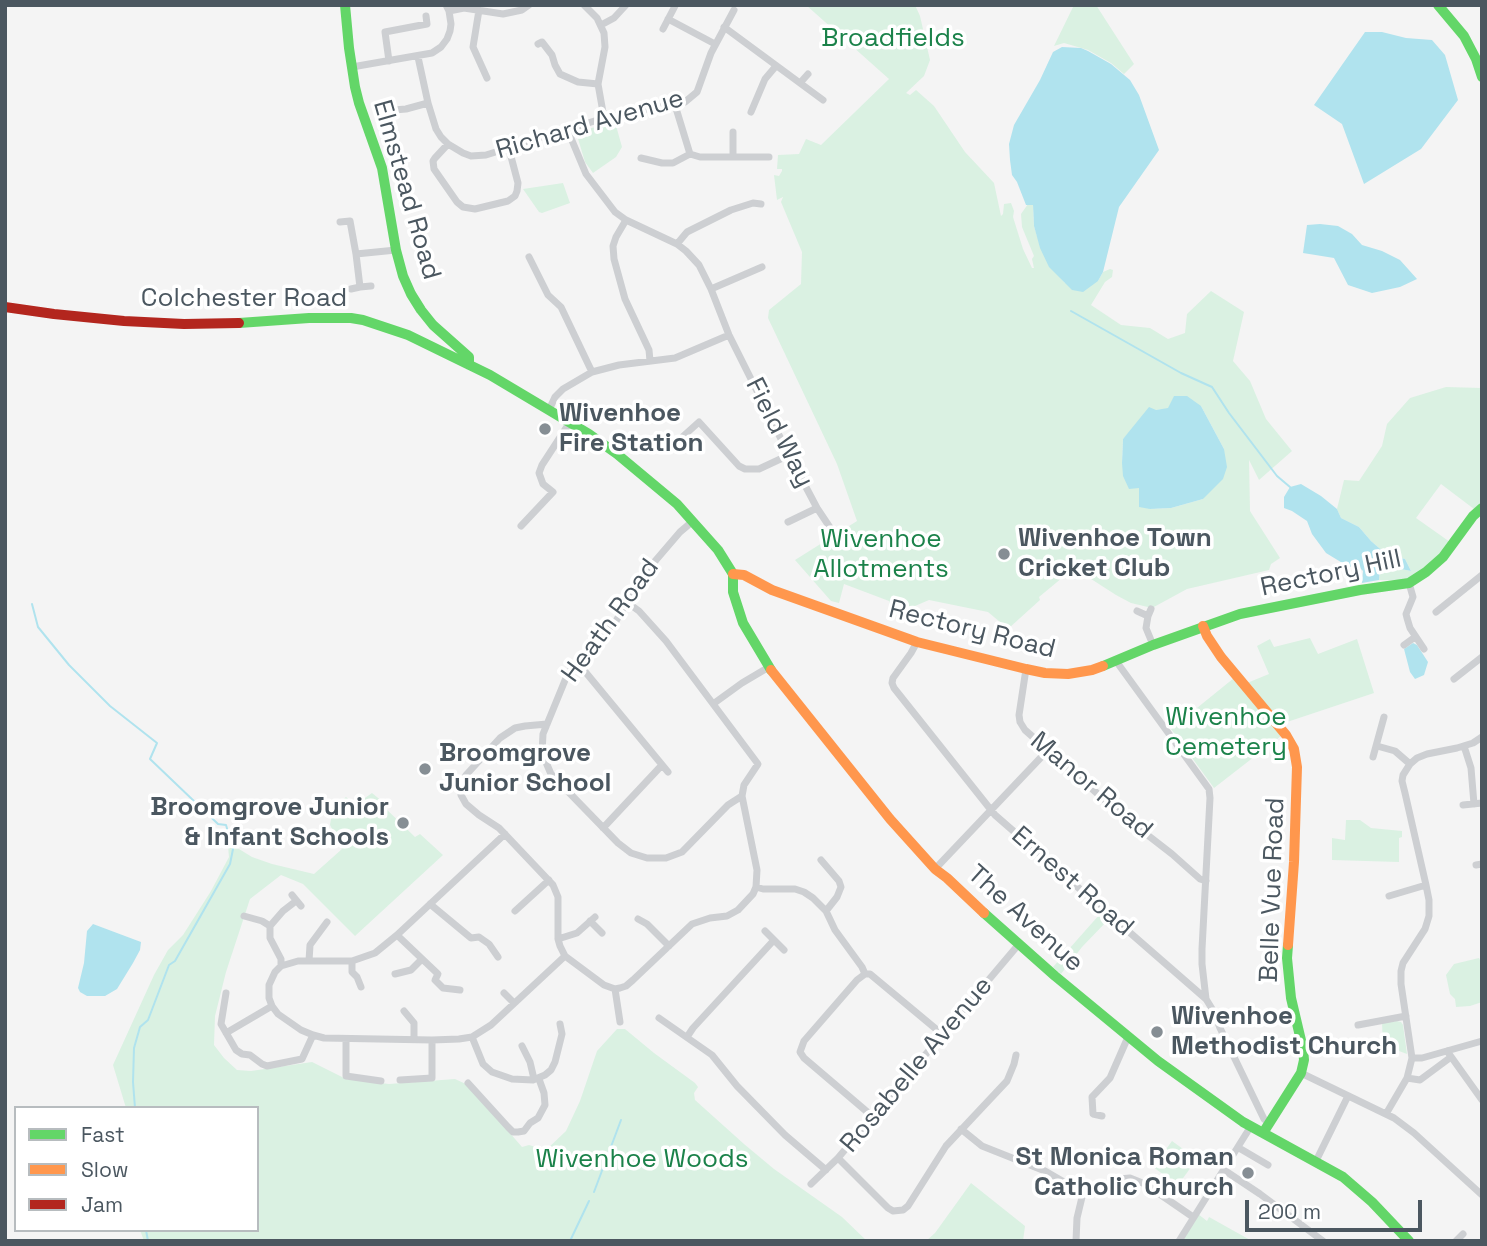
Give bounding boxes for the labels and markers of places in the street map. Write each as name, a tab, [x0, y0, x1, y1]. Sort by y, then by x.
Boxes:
place label: Wivenhoe Fire Station	[559, 398, 704, 460]
marker: Wivenhoe Fire Station	[537, 421, 553, 437]
place label: Wivenhoe Town Cricket Club	[1018, 523, 1212, 584]
marker: Wivenhoe Town Cricket Club	[996, 546, 1012, 562]
place label: Broomgrove Junior School	[439, 738, 611, 800]
marker: Broomgrove Junior School	[417, 761, 433, 777]
place label: Broomgrove Junior & Infant Schools	[150, 792, 389, 854]
marker: Broomgrove Junior & Infant Schools	[395, 815, 411, 831]
place label: Wivenhoe Methodist Church	[1171, 1001, 1397, 1062]
marker: Wivenhoe Methodist Church	[1149, 1024, 1165, 1040]
place label: St Monica Roman Catholic Church	[1016, 1142, 1234, 1204]
marker: St Monica Roman Catholic Church	[1240, 1165, 1256, 1181]

